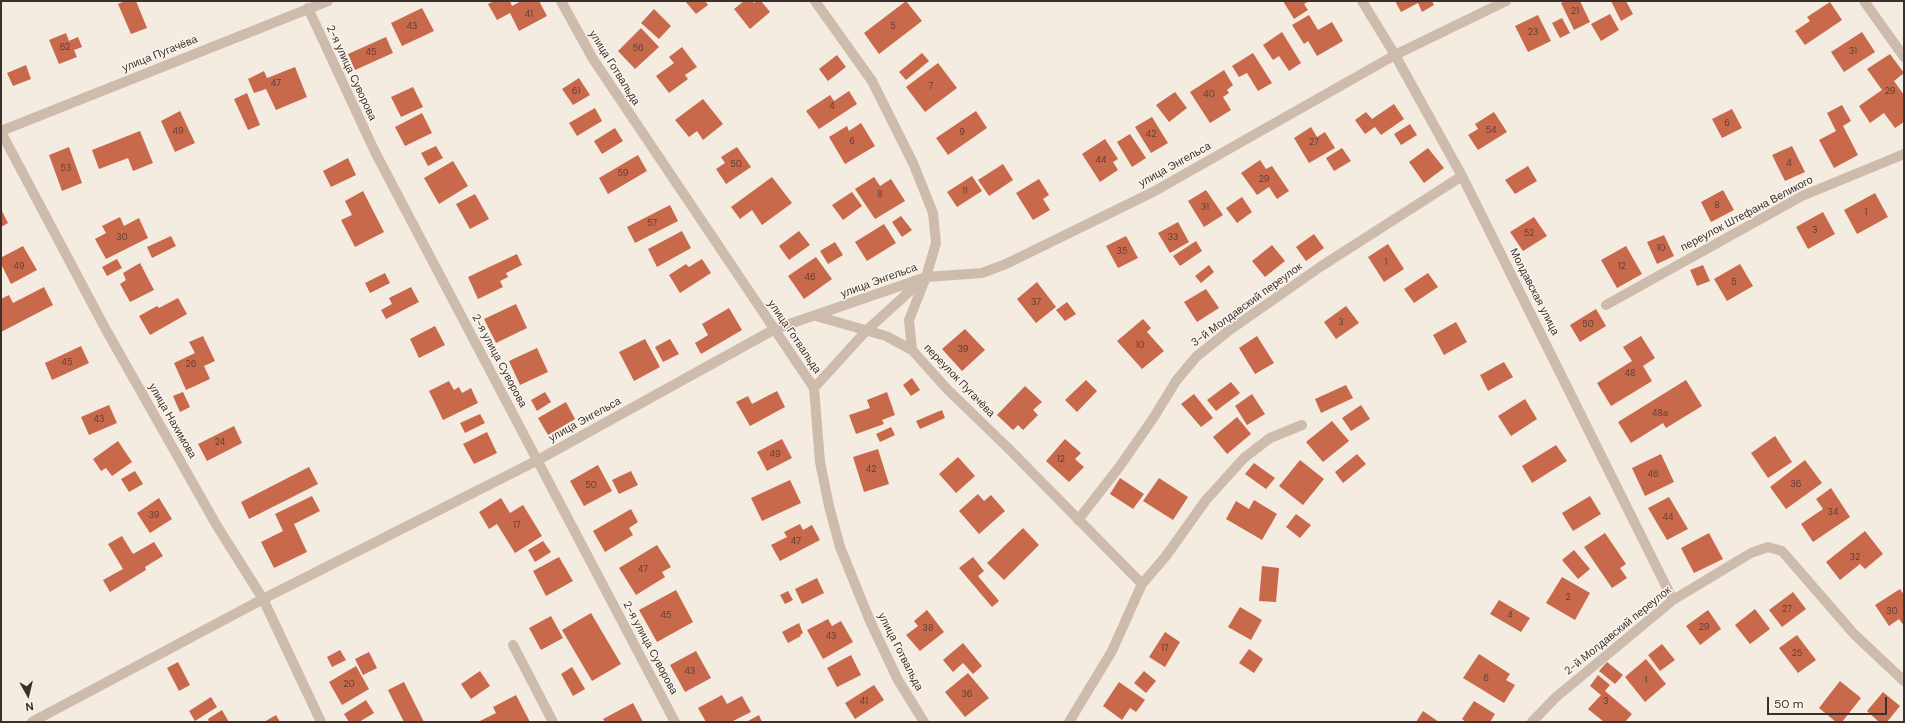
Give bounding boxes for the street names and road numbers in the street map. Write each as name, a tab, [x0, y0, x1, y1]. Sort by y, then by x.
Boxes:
street label: 2-я улица Суворова	[323, 23, 379, 123]
street label: улица Готвальда	[586, 28, 642, 108]
street label: улица Пугачёва	[120, 33, 200, 75]
street label: улица Энгельса	[1137, 140, 1213, 190]
street label: переулок Штефана Великого	[1679, 173, 1815, 255]
street label: Молдавская улица	[1506, 246, 1562, 338]
street label: 3-й Молдавский переулок	[1189, 260, 1305, 350]
street label: улица Энгельса	[839, 261, 919, 301]
street label: улица Готвальда	[765, 298, 823, 376]
street label: 2-я улица Суворова	[469, 312, 529, 410]
street label: переулок Пугачёва	[921, 342, 997, 420]
street label: улица Нахимова	[145, 381, 199, 461]
street label: улица Энгельса	[547, 395, 623, 445]
street label: 2-й Молдавский переулок	[1562, 584, 1674, 678]
street label: 2-я улица Суворова	[620, 599, 680, 697]
street label: улица Готвальда	[875, 611, 925, 693]

